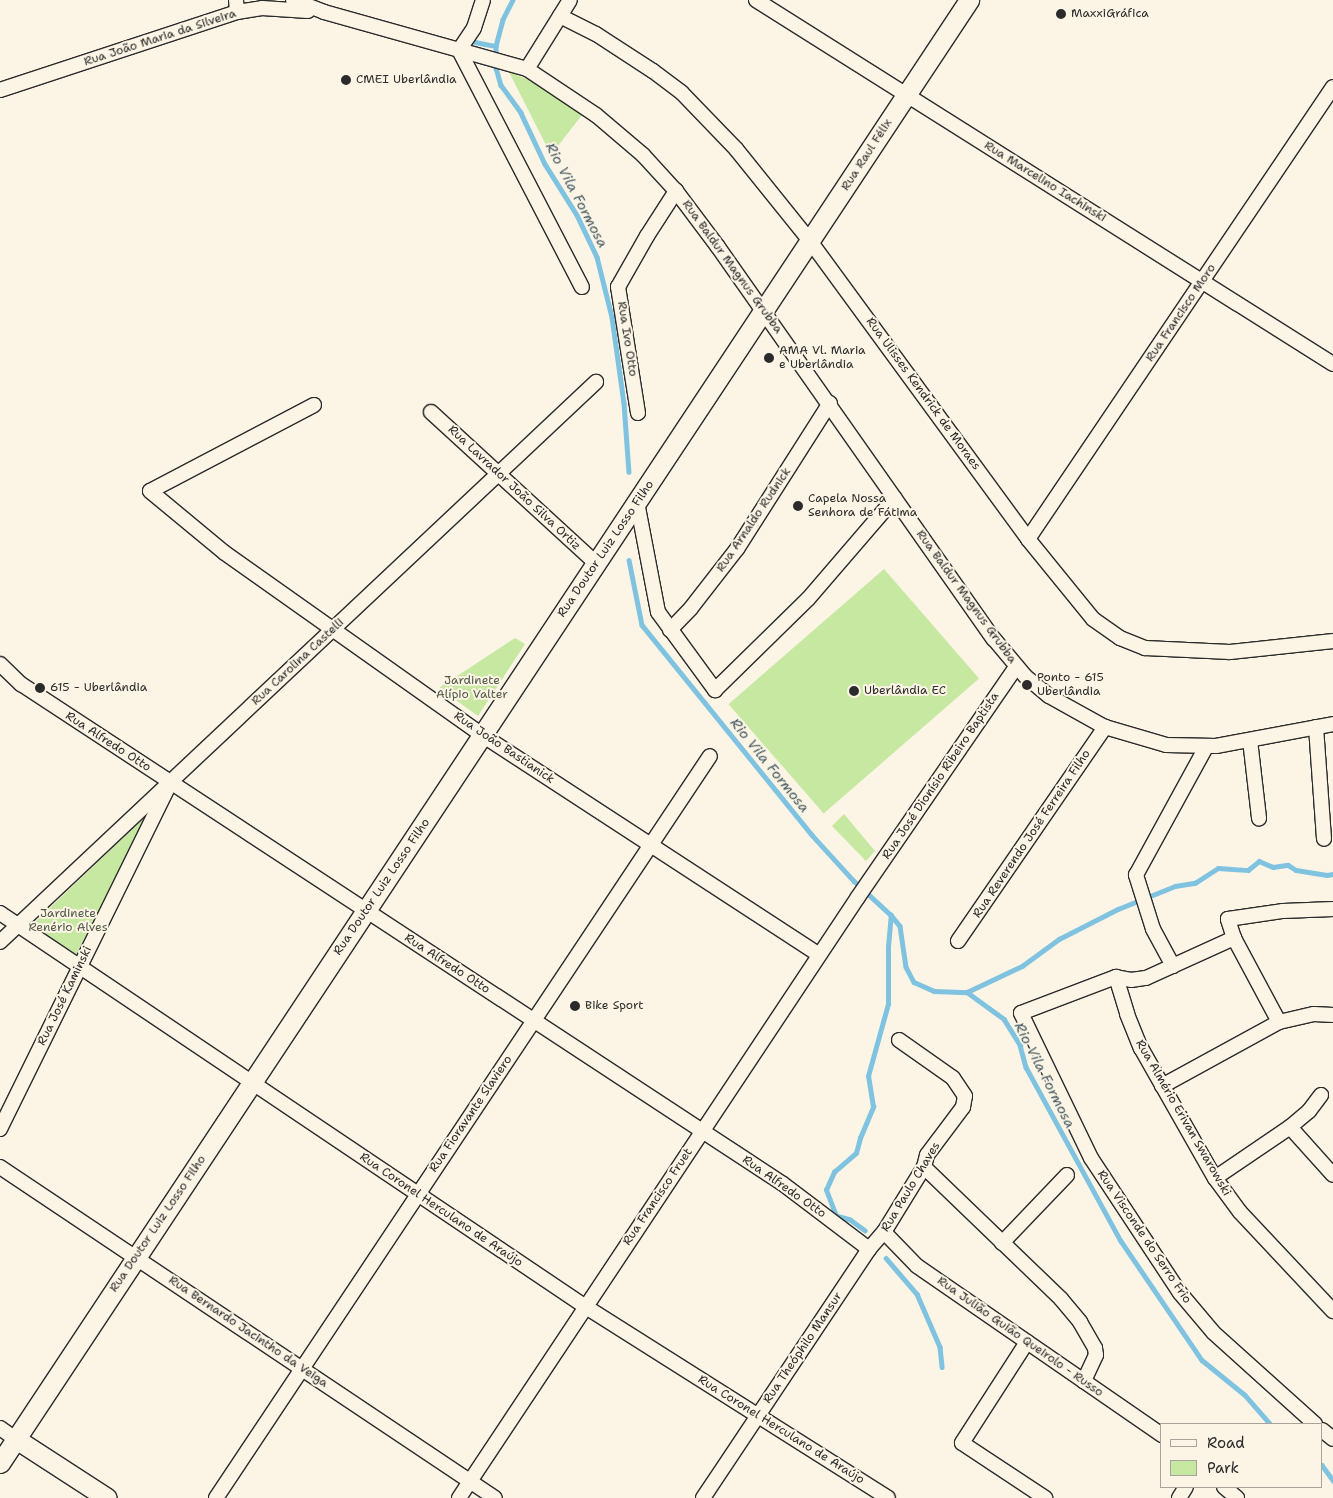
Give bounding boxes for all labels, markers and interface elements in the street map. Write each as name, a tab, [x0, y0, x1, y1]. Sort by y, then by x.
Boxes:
street label: Rua João Maria da Silveira	[82, 7, 238, 69]
place label: MaxxiGráfica	[1071, 7, 1149, 21]
marker: MaxxiGráfica	[1055, 8, 1067, 20]
place label: CMEI Uberlândia	[356, 73, 457, 87]
marker: CMEI Uberlândia	[340, 74, 352, 86]
street label: Rua Raul Félix	[838, 116, 896, 194]
street label: Rua Marcelino Iachinski	[981, 138, 1109, 226]
water label: Rio Vila Formosa	[542, 140, 612, 250]
street label: Rua Baldur Magnus Grubba	[679, 198, 785, 336]
street label: Rua Francisco Moro	[1143, 261, 1219, 365]
street label: Rua Ivo Otto	[614, 300, 640, 378]
street label: Rua Ulisses Kendrick de Moraes	[863, 315, 983, 473]
place label: AMA Vl. Maria e Uberlândia	[779, 344, 866, 372]
marker: AMA Vl. Maria e Uberlândia	[763, 352, 775, 364]
street label: Rua Lavrador João Silva Ortiz	[445, 423, 583, 553]
street label: Rua Arnaldo Rudnick	[714, 465, 794, 575]
street label: Rua Doutor Luiz Losso Filho	[555, 478, 657, 620]
place label: Capela Nossa Senhora de Fátima	[808, 492, 917, 520]
marker: Capela Nossa Senhora de Fátima	[792, 500, 804, 512]
street label: Rua Baldur Magnus Grubba	[913, 528, 1019, 666]
street label: Rua Carolina Castelli	[249, 615, 347, 709]
place label: Ponto - 615 Uberlândia	[1037, 671, 1104, 699]
park label: Jardinete Alípio Valter	[436, 674, 508, 702]
marker: Ponto - 615 Uberlândia	[1021, 679, 1033, 691]
place label: 615 - Uberlândia	[50, 681, 147, 695]
marker: 615 - Uberlândia	[34, 682, 46, 694]
place label: Uberlândia EC	[864, 684, 946, 698]
marker: Uberlândia EC	[848, 685, 860, 697]
street label: Rua José Dionísio Ribeiro Baptista	[880, 690, 1002, 862]
street label: Rua Alfredo Otto	[63, 709, 153, 775]
street label: Rua João Bastianick	[451, 709, 557, 787]
water label: Rio Vila Formosa	[727, 715, 813, 815]
street label: Rua Reverendo José Ferreira Filho	[970, 747, 1094, 921]
street label: Rua Doutor Luiz Losso Filho	[331, 816, 433, 958]
park label: Jardinete Renério Alves	[28, 907, 108, 935]
street label: Rua Alfredo Otto	[402, 931, 492, 997]
street label: Rua José Kaminski	[35, 944, 95, 1048]
place label: Bike Sport	[585, 999, 644, 1013]
marker: Bike Sport	[569, 1000, 581, 1012]
water label: Rio Vila Formosa	[1011, 1019, 1079, 1131]
street label: Rua Almério Erivan Swarowski	[1132, 1037, 1234, 1199]
street label: Rua Fioravante Slaviero	[427, 1053, 515, 1175]
street label: Rua Paulo Chaves	[879, 1139, 943, 1235]
street label: Rua Francisco Fruet	[620, 1146, 696, 1248]
street label: Rua Coronel Herculano de Araújo	[357, 1150, 525, 1270]
street label: Rua Doutor Luiz Losso Filho	[107, 1153, 209, 1295]
street label: Rua Alfredo Otto	[739, 1153, 829, 1221]
street label: Rua Visconde do Serro Frio	[1094, 1168, 1194, 1306]
street label: Rua Bernardo Jacintho da Veiga	[166, 1273, 330, 1391]
street label: Rua Julião Guião Queirolo - Russo	[934, 1274, 1106, 1400]
street label: Rua Theóphilo Mansur	[760, 1290, 846, 1406]
street label: Rua Coronel Herculano de Araújo	[695, 1373, 867, 1487]
legend	[1160, 1423, 1323, 1488]
text: Road	[1207, 1433, 1245, 1453]
text: Park	[1207, 1458, 1239, 1478]

